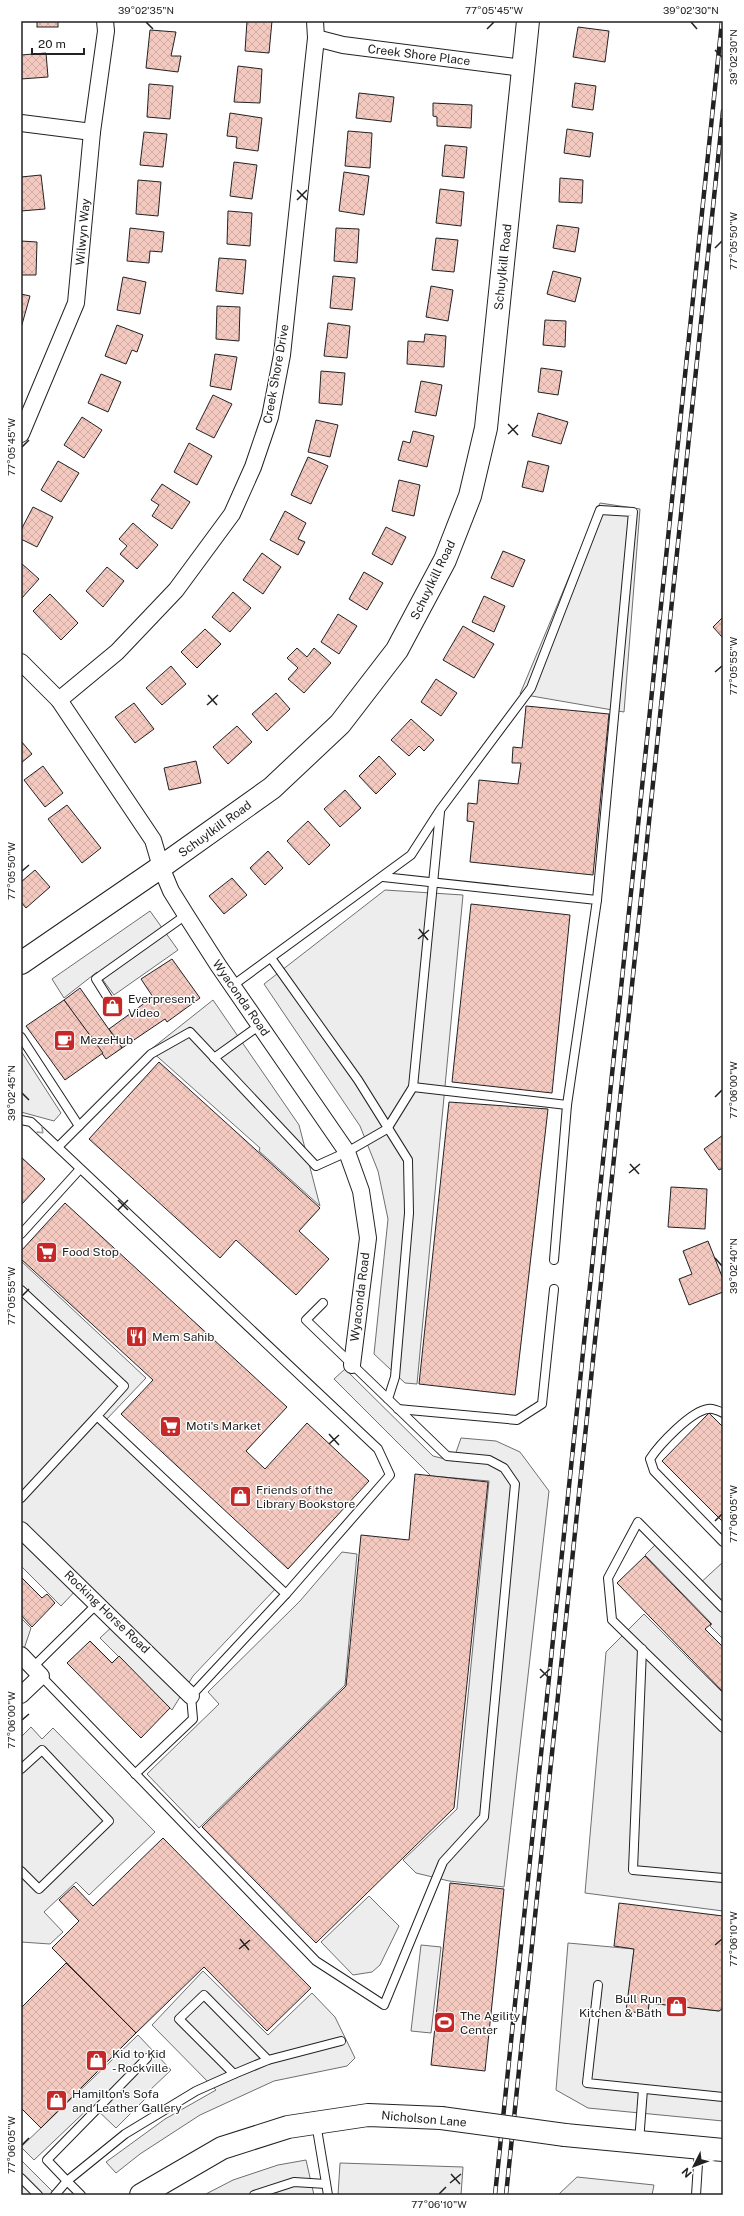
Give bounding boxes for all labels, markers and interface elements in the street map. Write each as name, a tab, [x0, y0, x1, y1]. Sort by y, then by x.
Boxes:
text: 39°02'35"N	[118, 4, 174, 16]
text: 77°05'45"W	[465, 4, 524, 16]
text: 39°02'30"N	[663, 4, 719, 16]
text: 39°02'30"N	[727, 29, 739, 85]
scale bar	[32, 30, 84, 56]
text: 20 m	[38, 37, 66, 51]
street label: Creek Shore Place	[367, 42, 471, 68]
street label: Wilwyn Way	[73, 197, 93, 266]
text: 77°05'50"W	[727, 211, 739, 270]
street label: Schuylkill Road	[492, 223, 514, 311]
street label: Creek Shore Drive	[260, 323, 292, 425]
text: 77°05'45"W	[5, 417, 17, 476]
street label: Schuylkill Road	[408, 538, 458, 622]
text: 77°05'55"W	[727, 636, 739, 695]
street label: Schuylkill Road	[176, 798, 254, 860]
text: 77°05'50"W	[5, 841, 17, 900]
street label: Wyaconda Road	[210, 957, 272, 1039]
place label: Everpresent Video	[128, 992, 196, 1020]
shop icon: Everpresent Video	[99, 993, 125, 1019]
cafe icon: MezeHub	[51, 1027, 77, 1053]
place label: MezeHub	[80, 1033, 133, 1047]
text: 77°06'00"W	[727, 1061, 739, 1119]
text: 39°02'45"N	[5, 1065, 17, 1121]
one-way arrow	[36, 1126, 44, 1134]
text: 39°02'40"N	[727, 1238, 739, 1294]
supermarket icon: Food Stop	[34, 1239, 60, 1265]
place label: Food Stop	[62, 1245, 119, 1259]
street label: Wyaconda Road	[348, 1252, 372, 1342]
text: 77°05'55"W	[5, 1266, 17, 1325]
restaurant icon: Mem Sahib	[123, 1324, 149, 1350]
place label: Mem Sahib	[152, 1330, 214, 1344]
supermarket icon: Moti's Market	[158, 1413, 184, 1439]
place label: Moti's Market	[186, 1419, 262, 1433]
place label: Friends of the Library Bookstore	[256, 1483, 355, 1511]
shop icon: Friends of the Library Bookstore	[227, 1484, 253, 1510]
text: 77°06'05"W	[727, 1485, 739, 1543]
street label: Rocking Horse Road	[62, 1568, 152, 1656]
text: 77°06'00"W	[5, 1691, 17, 1749]
text: 77°06'10"W	[727, 1911, 739, 1967]
place label: Bull Run Kitchen & Bath	[579, 1992, 662, 2020]
shop icon: Bull Run Kitchen & Bath	[664, 1993, 690, 2019]
place label: The Agility Center	[460, 2009, 521, 2037]
sports icon: The Agility Center	[431, 2010, 457, 2036]
place label: Kid to Kid - Rockville	[112, 2047, 168, 2075]
shop icon: Kid to Kid - Rockville	[84, 2048, 110, 2074]
place label: Hamilton's Sofa and Leather Gallery	[72, 2087, 182, 2115]
shop icon: Hamilton's Sofa and Leather Gallery	[44, 2088, 70, 2114]
street label: Nicholson Lane	[381, 2108, 467, 2130]
text: 77°06'05"W	[5, 2116, 17, 2174]
north arrow	[674, 2146, 714, 2186]
text: N	[679, 2165, 694, 2180]
text: 77°06'10"W	[411, 2198, 467, 2210]

